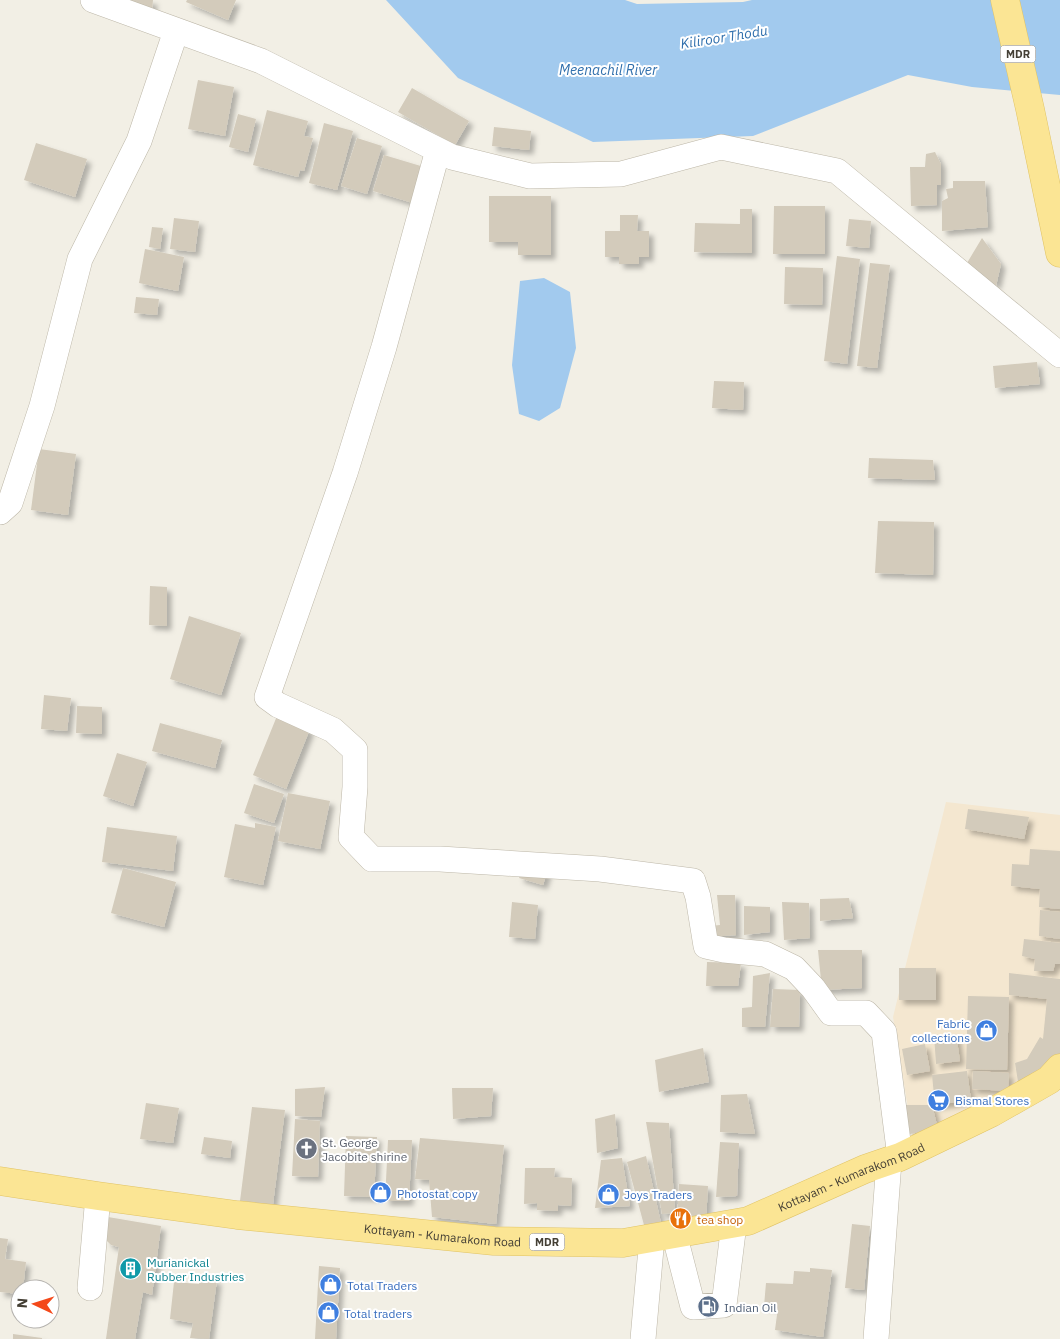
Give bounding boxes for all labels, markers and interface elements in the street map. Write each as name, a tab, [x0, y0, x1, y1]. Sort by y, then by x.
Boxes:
water label: Kiliroor Thodu	[679, 21, 769, 53]
road number: MDR	[1000, 46, 1036, 62]
water label: Meenachil River	[559, 61, 658, 79]
place label: Fabric collections	[912, 1016, 970, 1045]
shop icon: Fabric collections	[974, 1018, 998, 1042]
supermarket icon: Bismal Stores	[927, 1088, 951, 1112]
place label: Bismal Stores	[955, 1093, 1029, 1108]
place label: St. George Jacobite shirine	[322, 1135, 408, 1164]
church icon: St. George Jacobite shirine	[294, 1137, 318, 1161]
street label: Kottayam - Kumarakom Road	[775, 1139, 927, 1214]
shop icon: Photostat copy	[369, 1181, 393, 1205]
shop icon: Joys Traders	[596, 1182, 620, 1206]
place label: Photostat copy	[397, 1186, 478, 1201]
place label: Joys Traders	[624, 1187, 692, 1202]
restaurant icon: tea shop	[669, 1207, 693, 1231]
place label: tea shop	[697, 1212, 743, 1227]
street label: Kottayam - Kumarakom Road	[363, 1220, 521, 1249]
road number: MDR	[530, 1234, 564, 1250]
place label: Murianickal Rubber Industries	[147, 1255, 245, 1284]
building icon: Murianickal Rubber Industries	[119, 1257, 143, 1281]
shop icon: Total Traders	[319, 1273, 343, 1297]
place label: Total Traders	[347, 1278, 418, 1293]
north arrow	[10, 1279, 60, 1329]
fuel station icon: Indian Oil	[696, 1295, 720, 1319]
text: N	[13, 1297, 31, 1309]
place label: Indian Oil	[724, 1300, 776, 1315]
shop icon: Total traders	[316, 1301, 340, 1325]
place label: Total traders	[344, 1306, 412, 1321]

